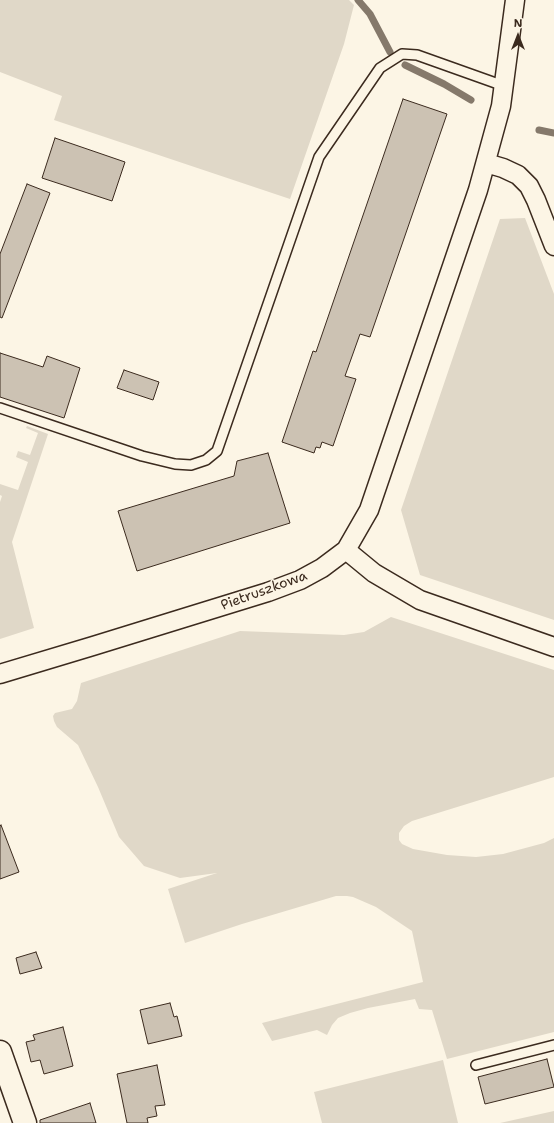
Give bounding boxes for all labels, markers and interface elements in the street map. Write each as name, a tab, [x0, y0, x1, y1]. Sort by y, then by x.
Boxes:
north arrow	[498, 16, 538, 56]
text: N	[514, 16, 522, 31]
street label: Pietruszkowa	[219, 568, 309, 614]

